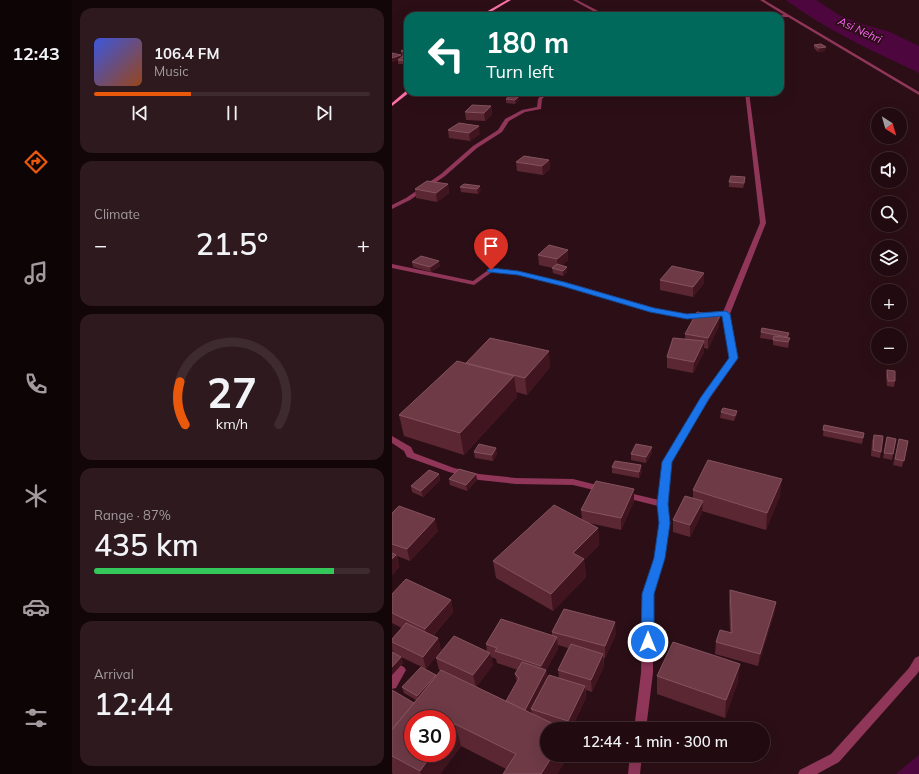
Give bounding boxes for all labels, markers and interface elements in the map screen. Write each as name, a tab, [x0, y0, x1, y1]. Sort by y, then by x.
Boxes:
water label: Asi Nehri	[835, 13, 884, 46]
text: 180 m	[486, 25, 569, 60]
icon: left	[420, 28, 472, 80]
text: 12:43	[12, 42, 60, 65]
text: 106.4 FM	[154, 44, 219, 63]
text: Turn left	[486, 60, 554, 83]
text: Music	[154, 63, 189, 79]
icon: previous	[129, 102, 151, 124]
icon: pause	[221, 102, 243, 124]
icon: next	[313, 102, 335, 124]
north arrow	[871, 108, 907, 144]
map controls	[871, 108, 907, 364]
icon: directions	[22, 148, 50, 176]
button: sound	[871, 152, 907, 188]
button: search	[871, 196, 907, 232]
text: Climate	[94, 206, 140, 222]
text: 21.5°	[196, 225, 268, 263]
pin	[474, 229, 508, 270]
text: −	[94, 231, 107, 259]
text: +	[357, 231, 370, 259]
icon: arrive	[480, 235, 502, 257]
button: layers	[871, 240, 907, 276]
icon: music	[22, 259, 50, 287]
button: +	[871, 284, 907, 320]
button: −	[871, 328, 907, 364]
text: 27	[207, 366, 257, 418]
icon: phone	[22, 370, 50, 398]
text: km/h	[216, 415, 248, 433]
icon: climate	[22, 482, 50, 510]
text: Range · 87%	[94, 507, 171, 523]
text: 435 km	[94, 526, 199, 564]
icon: car	[22, 593, 50, 621]
position arrow	[627, 621, 669, 663]
text: Arrival	[94, 666, 134, 682]
text: 12:44	[94, 685, 173, 723]
icon: filters	[22, 704, 50, 732]
speed limit sign: 30	[404, 710, 456, 762]
text: 12:44 · 1 min · 300 m	[582, 732, 728, 751]

